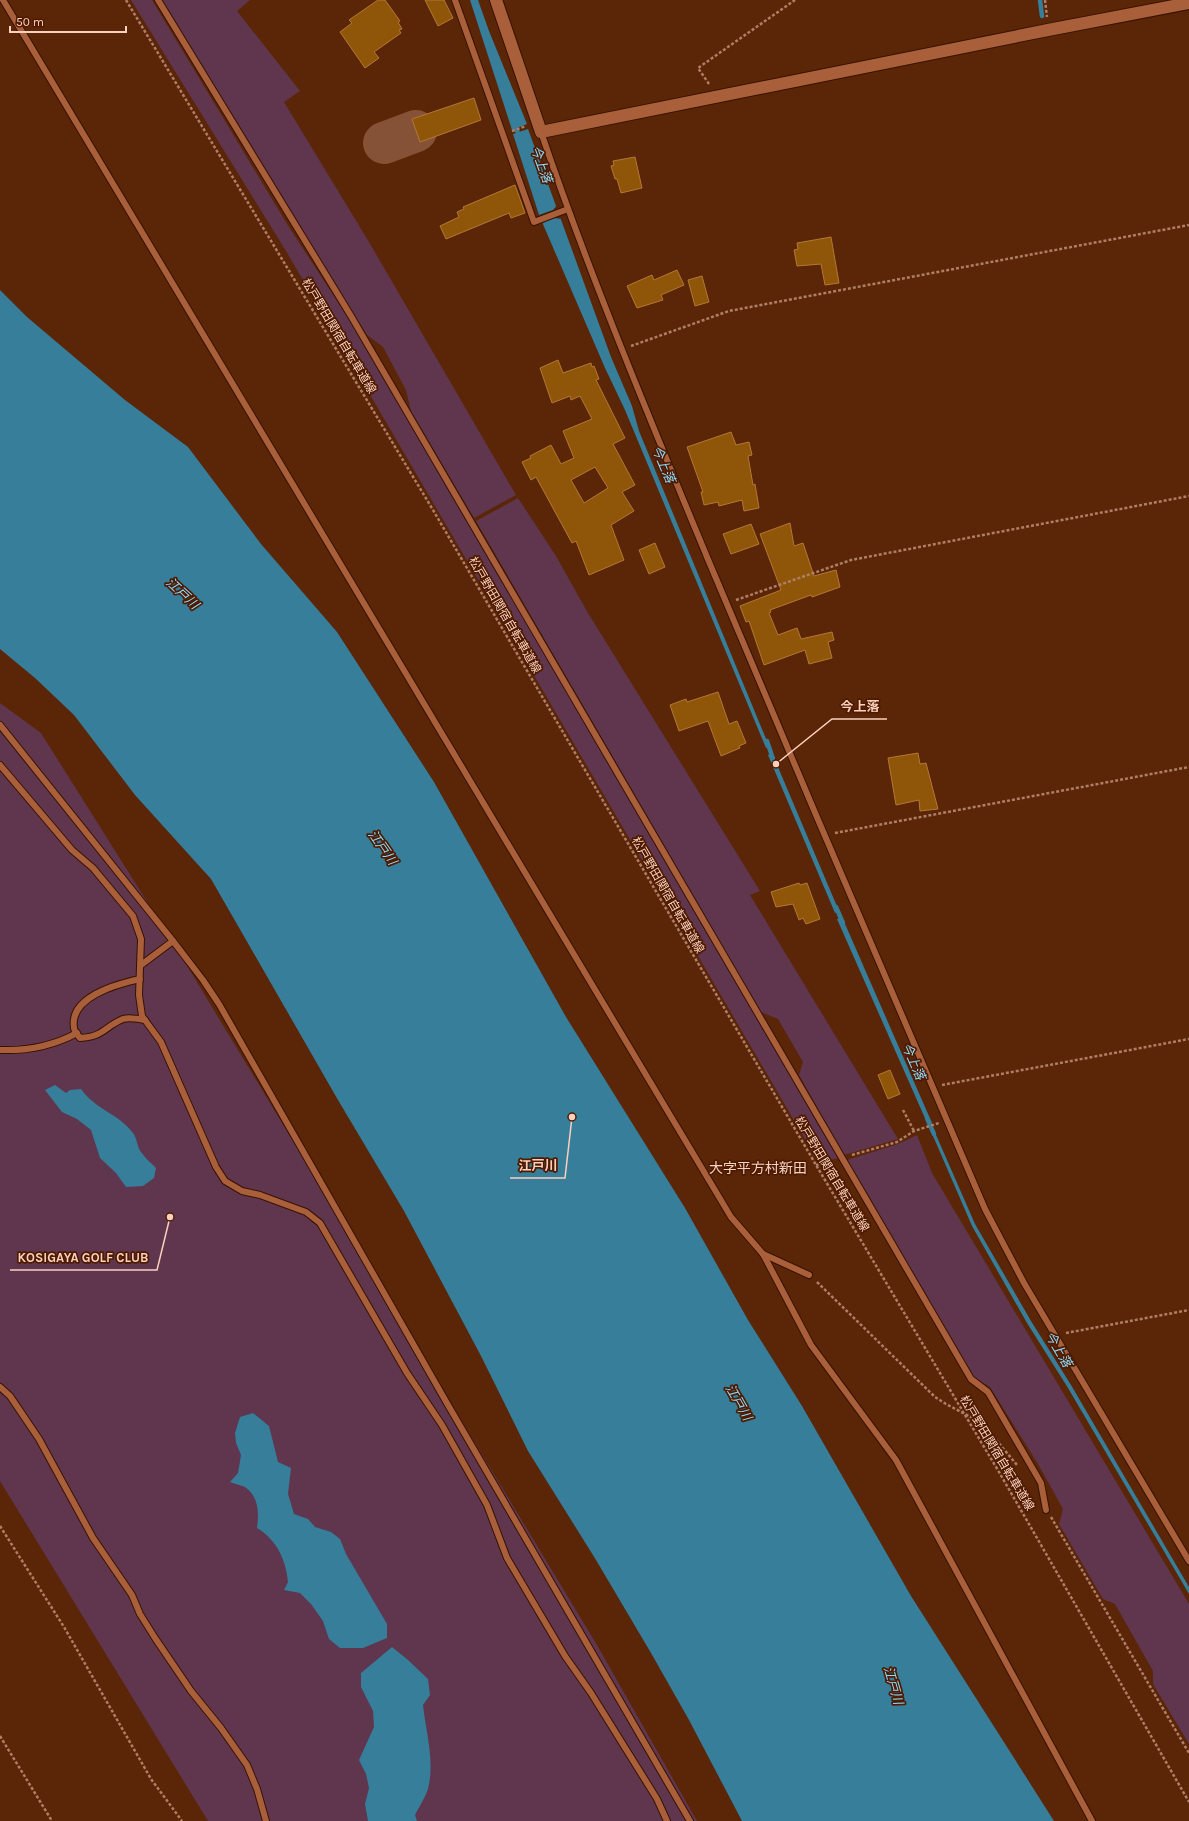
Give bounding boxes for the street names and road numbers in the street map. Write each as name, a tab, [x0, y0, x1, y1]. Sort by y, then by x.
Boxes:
street label: 松戸野田関宿自転車道線	[299, 276, 379, 396]
street label: 松戸野田関宿自転車道線	[466, 554, 544, 676]
street label: 松戸野田関宿自転車道線	[629, 834, 707, 956]
street label: 松戸野田関宿自転車道線	[792, 1114, 872, 1234]
street label: 松戸野田関宿自転車道線	[957, 1393, 1037, 1513]

